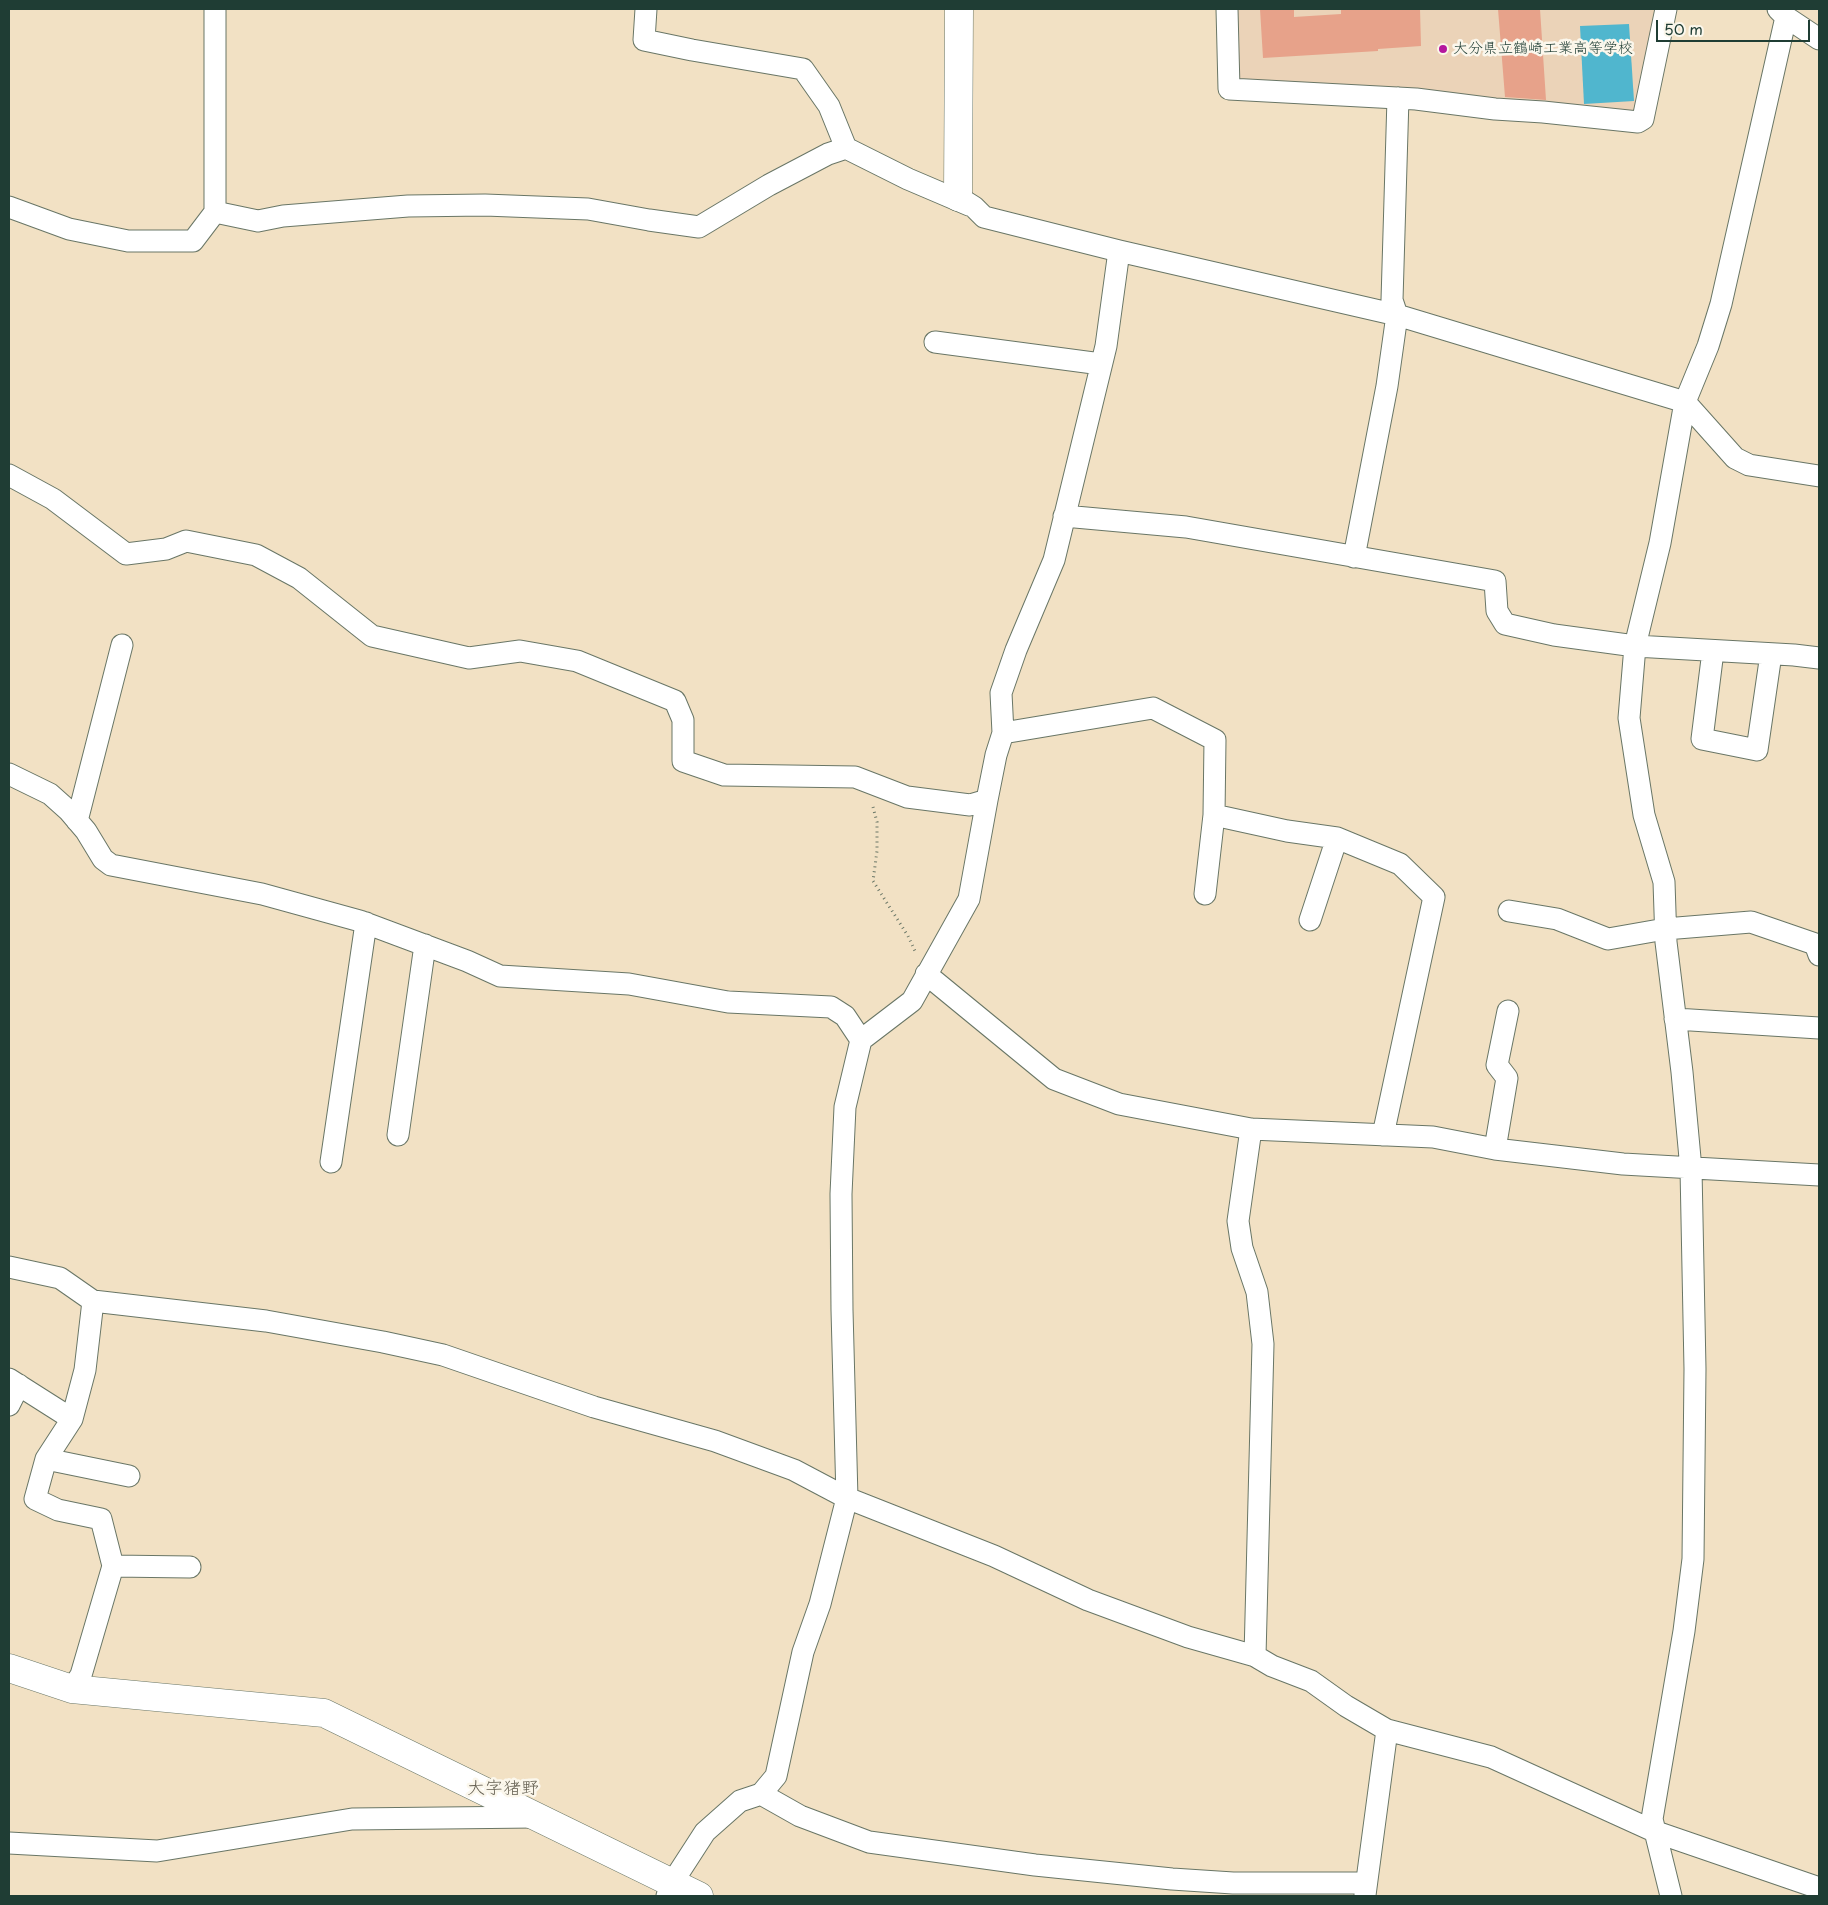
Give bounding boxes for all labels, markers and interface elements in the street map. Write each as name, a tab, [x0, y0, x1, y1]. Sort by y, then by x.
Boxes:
scale bar	[1658, 10, 1812, 42]
text: 50 m	[1664, 17, 1703, 40]
place label: 大分県立鶴崎工業高等学校	[1453, 40, 1633, 58]
marker: 大分県立鶴崎工業高等学校	[1437, 43, 1449, 55]
district label: 大字猪野	[467, 1778, 539, 1800]

